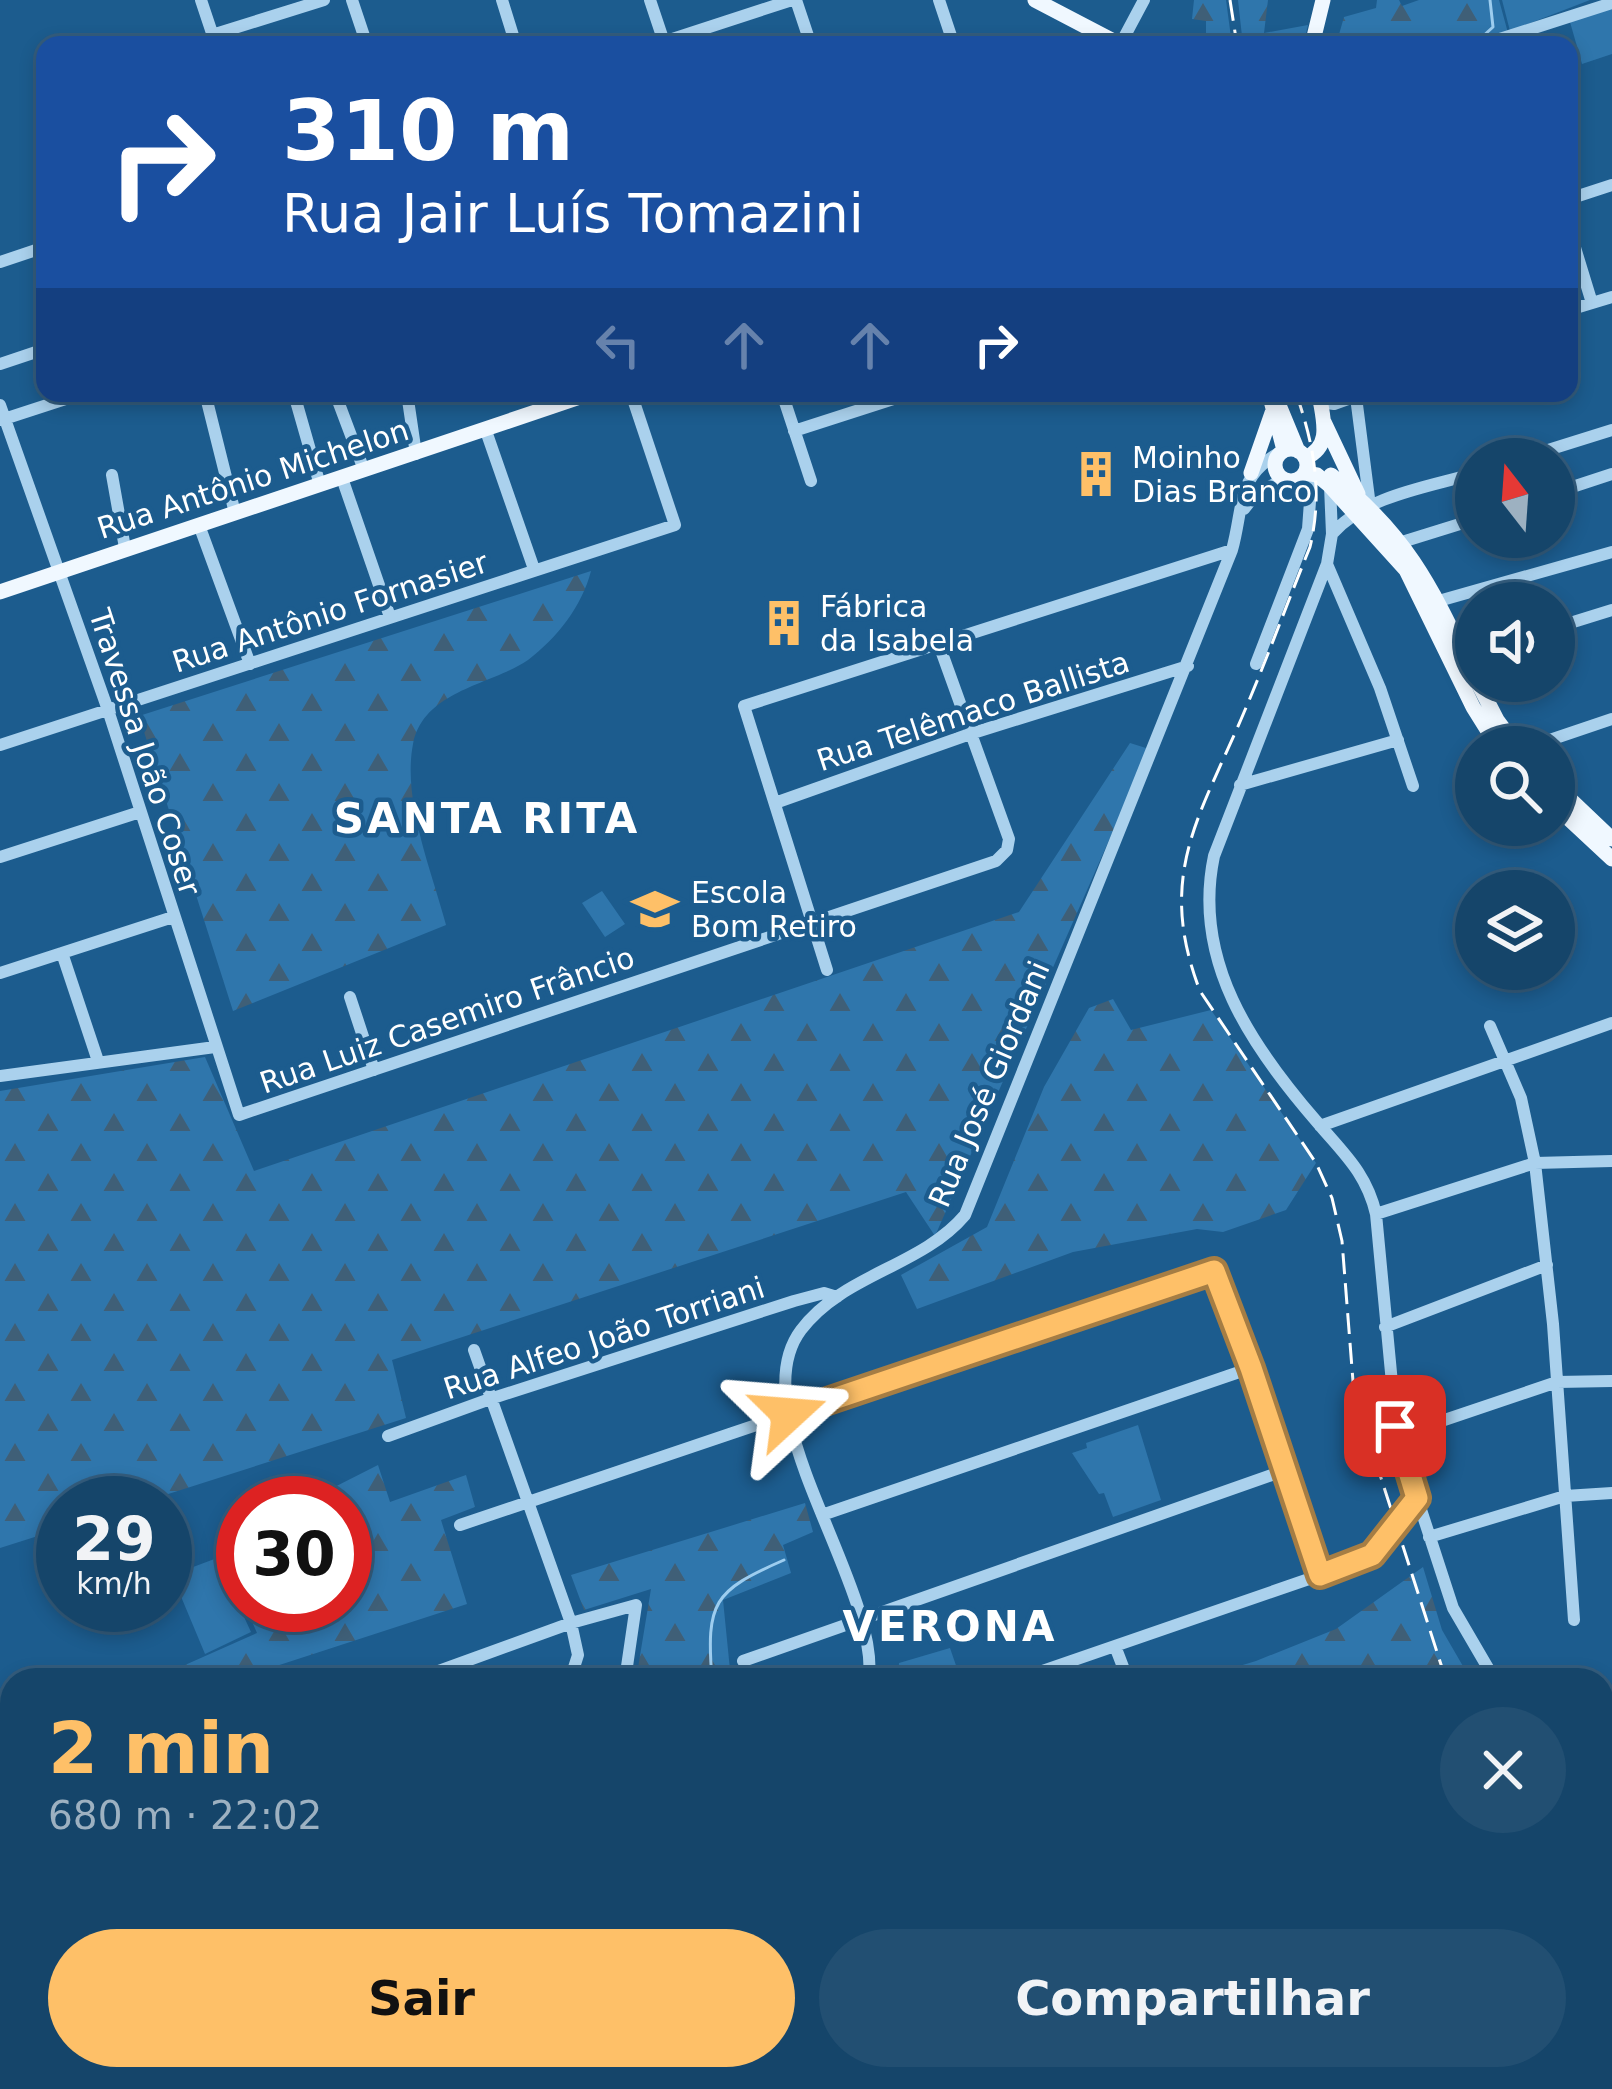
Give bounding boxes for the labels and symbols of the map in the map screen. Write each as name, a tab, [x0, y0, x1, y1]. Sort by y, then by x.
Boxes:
street label: Rua Antônio Michelon	[93, 412, 413, 546]
north arrow	[1455, 438, 1575, 558]
place label: Moinho Dias Branco	[1132, 440, 1312, 509]
building icon: Moinho Dias Branco	[1071, 449, 1121, 499]
street label: Rua Antônio Fornasier	[168, 544, 493, 680]
place label: Fábrica da Isabela	[820, 589, 974, 658]
building icon: Fábrica da Isabela	[759, 598, 809, 648]
street label: Travessa João Coser	[82, 603, 208, 900]
street label: Rua Telêmaco Ballista	[812, 644, 1134, 778]
district label: SANTA RITA	[334, 794, 640, 843]
place label: Escola Bom Retiro	[691, 875, 857, 944]
school or university icon: Escola Bom Retiro	[630, 884, 680, 934]
street label: Rua Luiz Casemiro Frâncio	[255, 939, 639, 1101]
street label: Rua José Giordani	[921, 956, 1057, 1212]
street label: Rua Alfeo João Torriani	[439, 1270, 769, 1406]
position arrow	[726, 1351, 852, 1477]
pin	[1344, 1375, 1446, 1477]
speed limit sign: 30	[216, 1476, 372, 1632]
district label: VERONA	[843, 1602, 1057, 1651]

